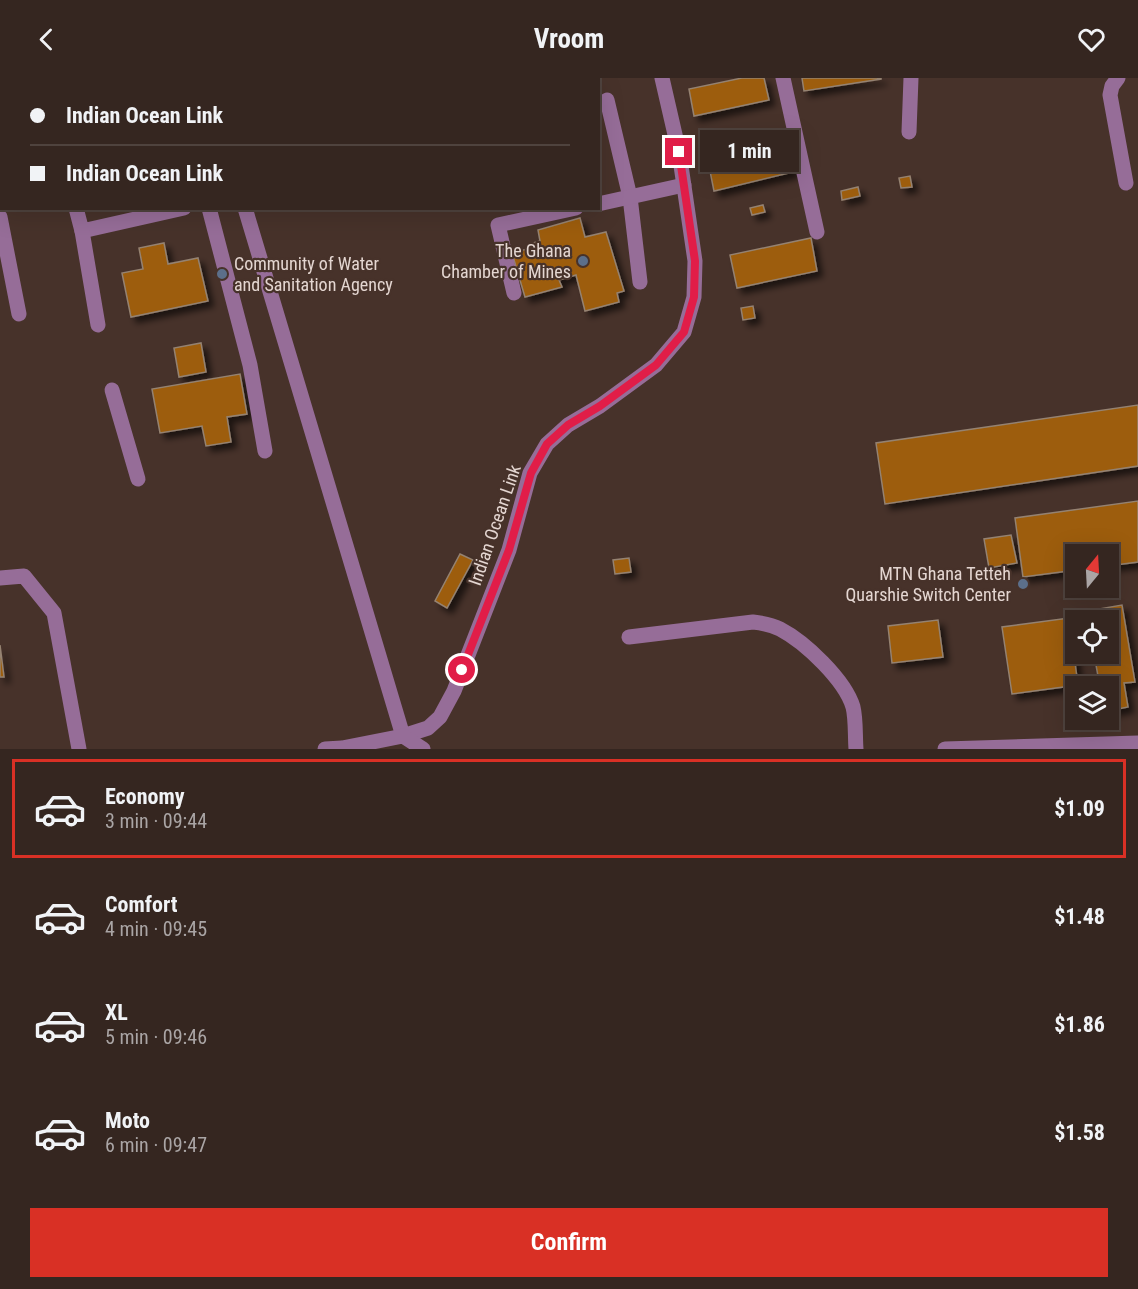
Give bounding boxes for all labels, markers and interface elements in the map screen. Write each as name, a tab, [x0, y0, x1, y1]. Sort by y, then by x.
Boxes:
icon: back	[30, 23, 63, 56]
text: Vroom	[534, 23, 604, 55]
icon: heart	[1075, 23, 1108, 56]
text: Indian Ocean Link	[66, 103, 223, 128]
callout: 1 min	[700, 131, 799, 173]
route end	[665, 138, 692, 165]
text: 1 min	[727, 139, 772, 163]
text: Indian Ocean Link	[66, 161, 223, 186]
place label: The Ghana Chamber of Mines	[441, 240, 571, 282]
place label: Community of Water and Sanitation Agency	[234, 253, 393, 295]
marker: The Ghana Chamber of Mines	[576, 254, 590, 268]
marker: Community of Water and Sanitation Agency	[215, 267, 229, 281]
street label: Indian Ocean Link	[464, 462, 525, 588]
north arrow	[1065, 544, 1119, 598]
map controls	[1065, 544, 1119, 730]
place label: MTN Ghana Tetteh Quarshie Switch Center	[846, 563, 1012, 605]
marker: MTN Ghana Tetteh Quarshie Switch Center	[1016, 577, 1030, 591]
button: locate	[1065, 610, 1119, 664]
route start	[448, 656, 475, 683]
button: layers	[1065, 676, 1119, 730]
icon: car	[33, 782, 87, 836]
text: Economy	[105, 784, 185, 809]
text: $1.09	[1054, 796, 1105, 821]
text: 3 min · 09:44	[105, 809, 207, 833]
icon: car	[33, 890, 87, 944]
text: Comfort	[105, 892, 178, 917]
text: $1.48	[1054, 904, 1105, 929]
text: 4 min · 09:45	[105, 917, 207, 941]
icon: car	[33, 998, 87, 1052]
text: XL	[105, 1000, 128, 1025]
text: $1.86	[1054, 1012, 1105, 1037]
text: 5 min · 09:46	[105, 1025, 207, 1049]
icon: car	[33, 1106, 87, 1160]
text: Moto	[105, 1108, 150, 1133]
text: $1.58	[1054, 1120, 1105, 1145]
text: 6 min · 09:47	[105, 1133, 207, 1157]
button: Confirm	[30, 1208, 1108, 1277]

